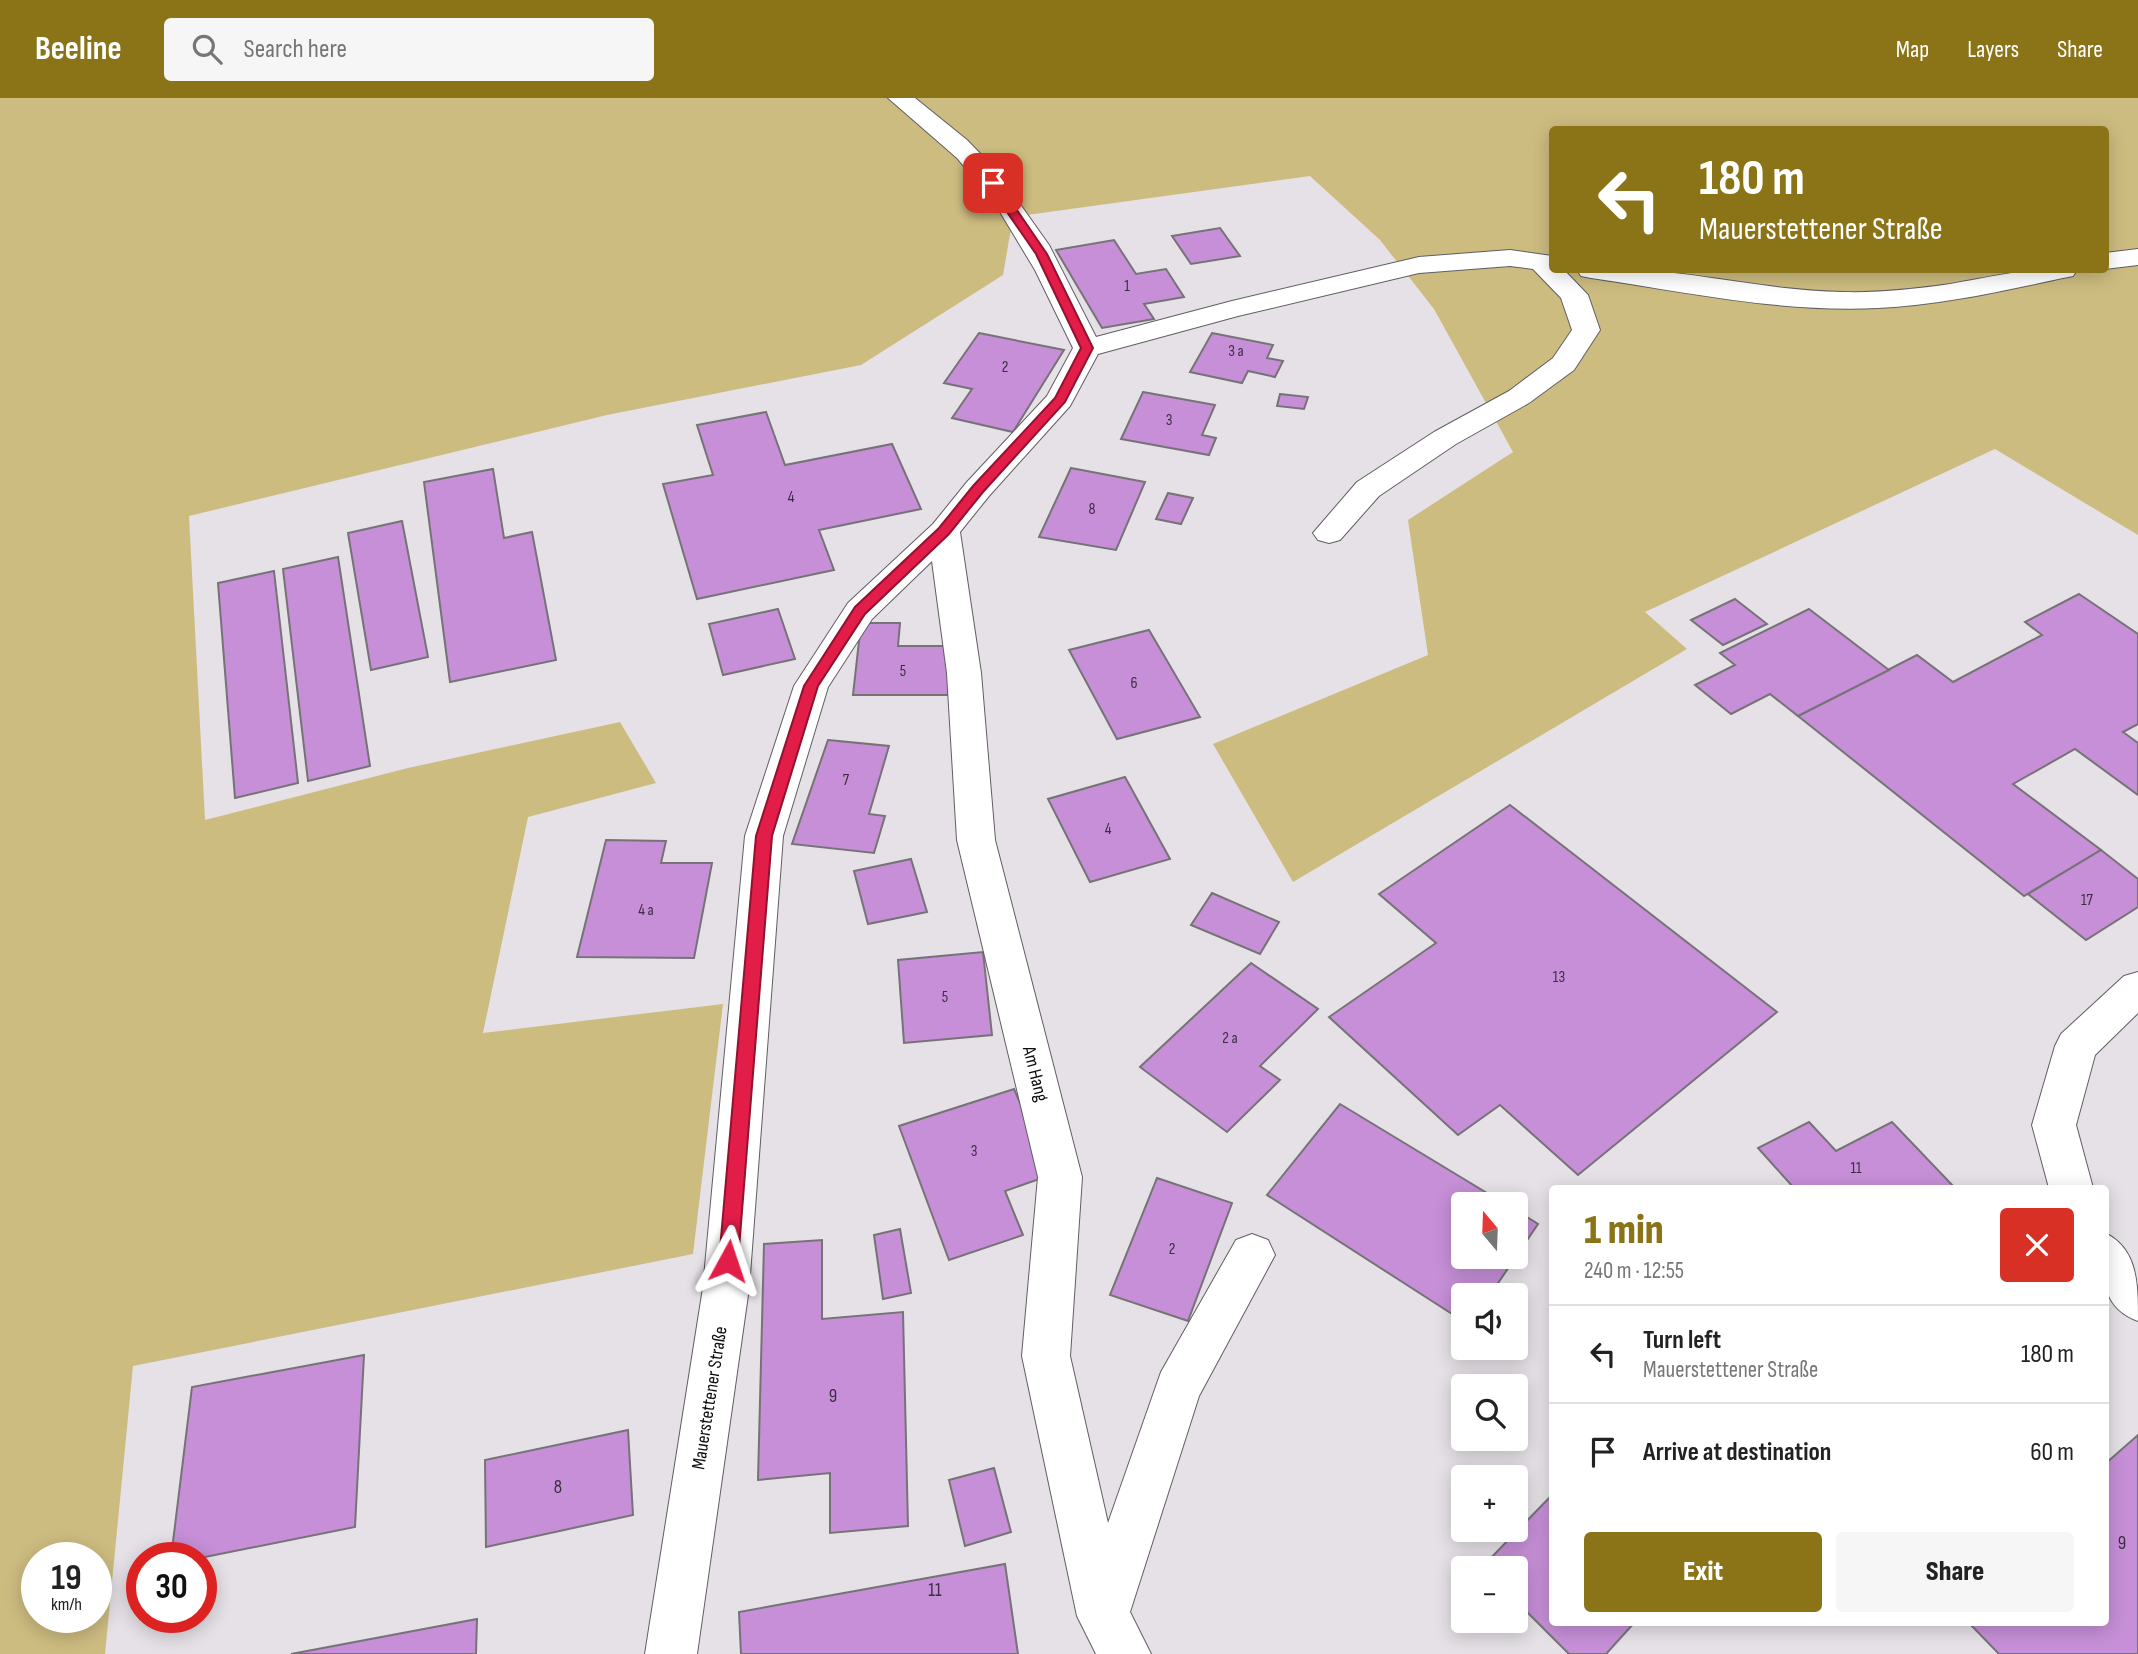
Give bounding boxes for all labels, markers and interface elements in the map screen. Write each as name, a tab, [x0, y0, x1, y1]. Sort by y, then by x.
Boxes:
search box	[164, 18, 654, 81]
text: Beeline	[35, 29, 122, 69]
icon: search	[188, 30, 226, 68]
text: Search here	[244, 34, 347, 65]
text: Map	[1896, 35, 1929, 64]
text: Layers	[1967, 35, 2019, 64]
text: Share	[2057, 35, 2103, 64]
text: 180 m	[1699, 150, 1805, 209]
pin	[963, 153, 1023, 213]
icon: left	[1584, 154, 1675, 245]
icon: arrive	[974, 164, 1012, 202]
text: Mauerstettener Straße	[1699, 210, 1943, 249]
house number: 1	[1124, 277, 1130, 296]
house number: 3 a	[1228, 342, 1244, 361]
house number: 2	[1002, 358, 1008, 377]
house number: 3	[1166, 411, 1172, 430]
house number: 4	[788, 488, 795, 507]
house number: 8	[1088, 500, 1096, 519]
house number: 5	[900, 662, 906, 681]
house number: 6	[1130, 674, 1138, 693]
house number: 7	[843, 771, 850, 790]
house number: 4	[1105, 820, 1112, 839]
house number: 17	[2081, 891, 2094, 910]
house number: 4 a	[638, 901, 654, 920]
house number: 13	[1553, 968, 1565, 987]
house number: 5	[942, 988, 948, 1007]
house number: 2 a	[1222, 1029, 1238, 1048]
street label: Am Hang	[1017, 1043, 1053, 1105]
house number: 3	[971, 1142, 977, 1161]
house number: 11	[1850, 1159, 1862, 1178]
north arrow	[1451, 1192, 1528, 1269]
map controls	[1451, 1192, 1528, 1633]
text: 1 min	[1584, 1205, 1664, 1256]
button: close	[2000, 1208, 2074, 1282]
position arrow	[691, 1224, 765, 1298]
house number: 2	[1169, 1240, 1175, 1259]
text: 240 m · 12:55	[1584, 1257, 1684, 1285]
button: sound	[1451, 1283, 1528, 1360]
street label: Mauerstettener Straße	[687, 1325, 733, 1471]
text: Turn left	[1643, 1325, 1721, 1356]
icon: left	[1584, 1335, 1622, 1373]
text: 180 m	[2021, 1339, 2074, 1370]
text: Mauerstettener Straße	[1643, 1356, 1818, 1384]
button: search	[1451, 1374, 1528, 1451]
house number: 9	[829, 1385, 837, 1408]
icon: arrive	[1584, 1433, 1622, 1471]
text: Arrive at destination	[1643, 1437, 1831, 1468]
text: 60 m	[2030, 1437, 2074, 1468]
button: +	[1451, 1465, 1528, 1542]
house number: 8	[554, 1476, 562, 1499]
button: Exit	[1584, 1532, 1822, 1612]
button: Share	[1836, 1532, 2074, 1612]
house number: 9	[2118, 1532, 2126, 1555]
speed limit sign: 30	[126, 1542, 217, 1633]
button: −	[1451, 1556, 1528, 1633]
text: 19	[51, 1557, 82, 1600]
house number: 11	[928, 1579, 942, 1602]
text: km/h	[51, 1594, 82, 1615]

